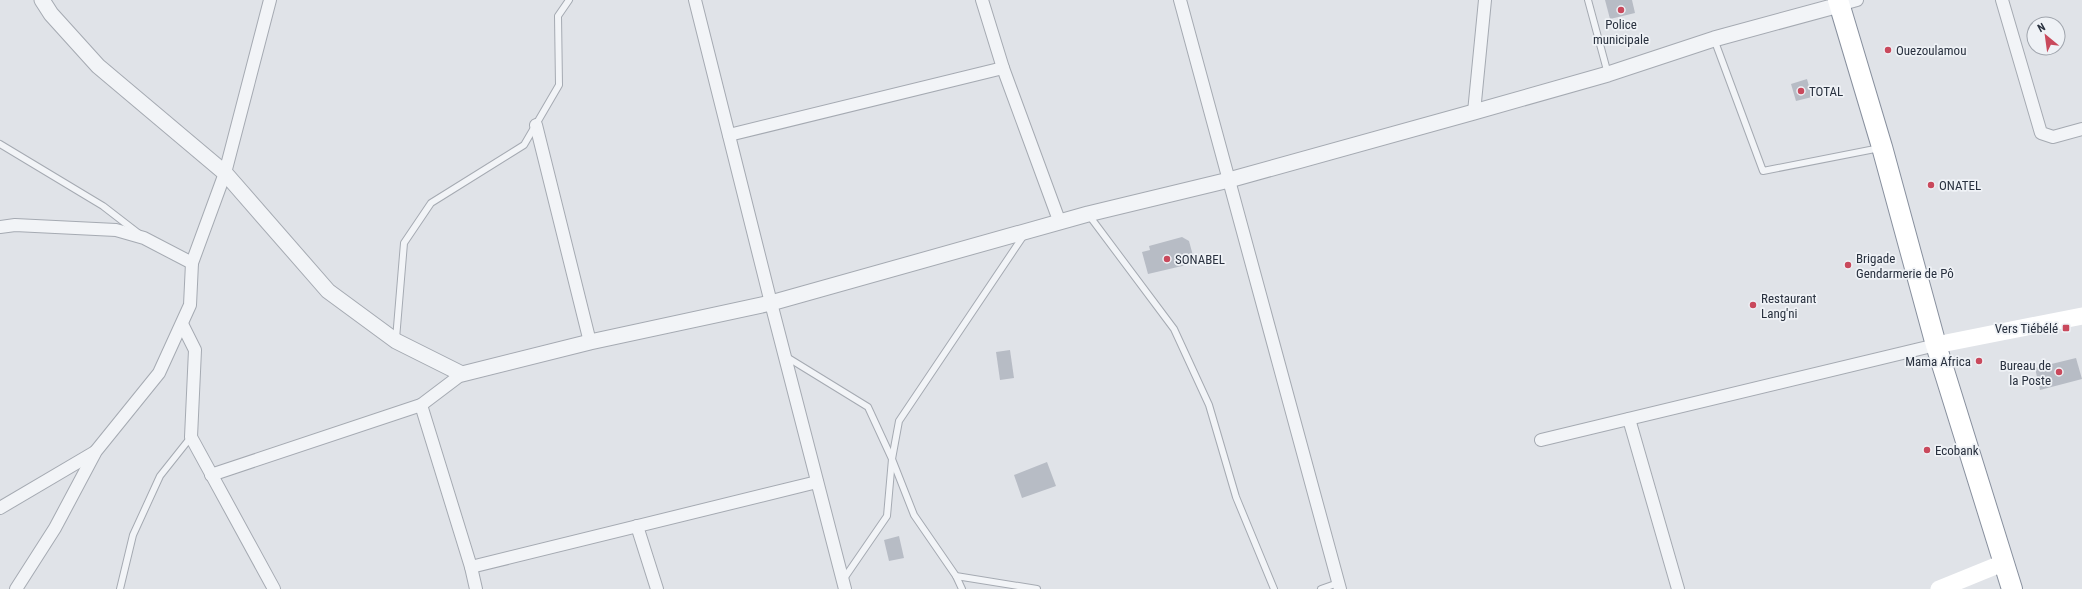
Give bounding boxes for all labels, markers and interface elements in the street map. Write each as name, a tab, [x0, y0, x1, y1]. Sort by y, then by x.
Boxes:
marker: Police municipale	[1616, 5, 1626, 15]
north arrow	[2026, 16, 2066, 56]
place label: Police municipale	[1593, 17, 1649, 47]
text: N	[2035, 20, 2048, 35]
place label: Ouezoulamou	[1896, 43, 1966, 58]
marker: Ouezoulamou	[1883, 45, 1893, 55]
place label: TOTAL	[1809, 84, 1843, 99]
marker: TOTAL	[1796, 86, 1806, 96]
place label: ONATEL	[1939, 178, 1981, 193]
marker: ONATEL	[1926, 180, 1936, 190]
place label: Brigade Gendarmerie de Pô	[1856, 251, 1954, 281]
place label: SONABEL	[1175, 252, 1225, 267]
marker: SONABEL	[1162, 254, 1172, 264]
marker: Brigade Gendarmerie de Pô	[1843, 260, 1853, 270]
place label: Restaurant Lang'ni	[1761, 291, 1817, 321]
marker: Restaurant Lang'ni	[1748, 300, 1758, 310]
place label: Vers Tiébélé	[1995, 321, 2058, 336]
marker: Vers Tiébélé	[2061, 323, 2071, 333]
place label: Mama Africa	[1905, 354, 1971, 369]
marker: Mama Africa	[1974, 356, 1984, 366]
place label: Bureau de la Poste	[2000, 358, 2051, 388]
marker: Bureau de la Poste	[2054, 367, 2064, 377]
place label: Ecobank	[1935, 443, 1979, 458]
marker: Ecobank	[1922, 445, 1932, 455]

